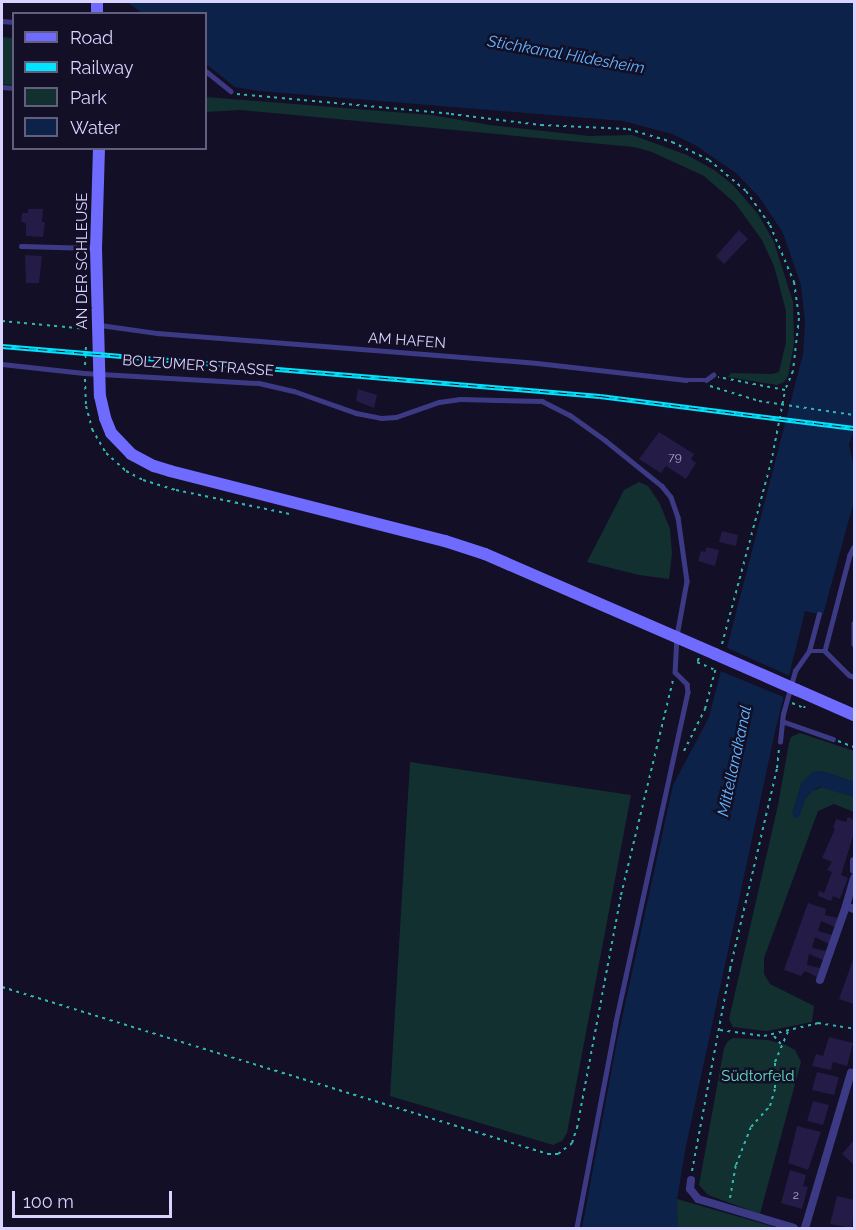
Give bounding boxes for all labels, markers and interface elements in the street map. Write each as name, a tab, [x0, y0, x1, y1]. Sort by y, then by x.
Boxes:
legend	[12, 12, 207, 150]
text: Road	[70, 27, 113, 48]
water label: Stichkanal Hildesheim	[486, 32, 646, 78]
text: Railway	[70, 57, 134, 78]
text: Park	[70, 87, 107, 108]
text: Water	[70, 117, 120, 138]
street label: AN DER SCHLEUSE	[74, 193, 92, 329]
street label: AM HAFEN	[368, 329, 446, 353]
street label: BOLZUMER STRASSE	[122, 352, 274, 380]
house number: 79	[668, 451, 682, 465]
water label: Mittellandkanal	[714, 704, 756, 818]
park label: Südtorfeld	[721, 1068, 795, 1086]
scale bar	[15, 1179, 176, 1217]
house number: 2	[793, 1189, 799, 1203]
text: 100 m	[23, 1191, 74, 1212]

